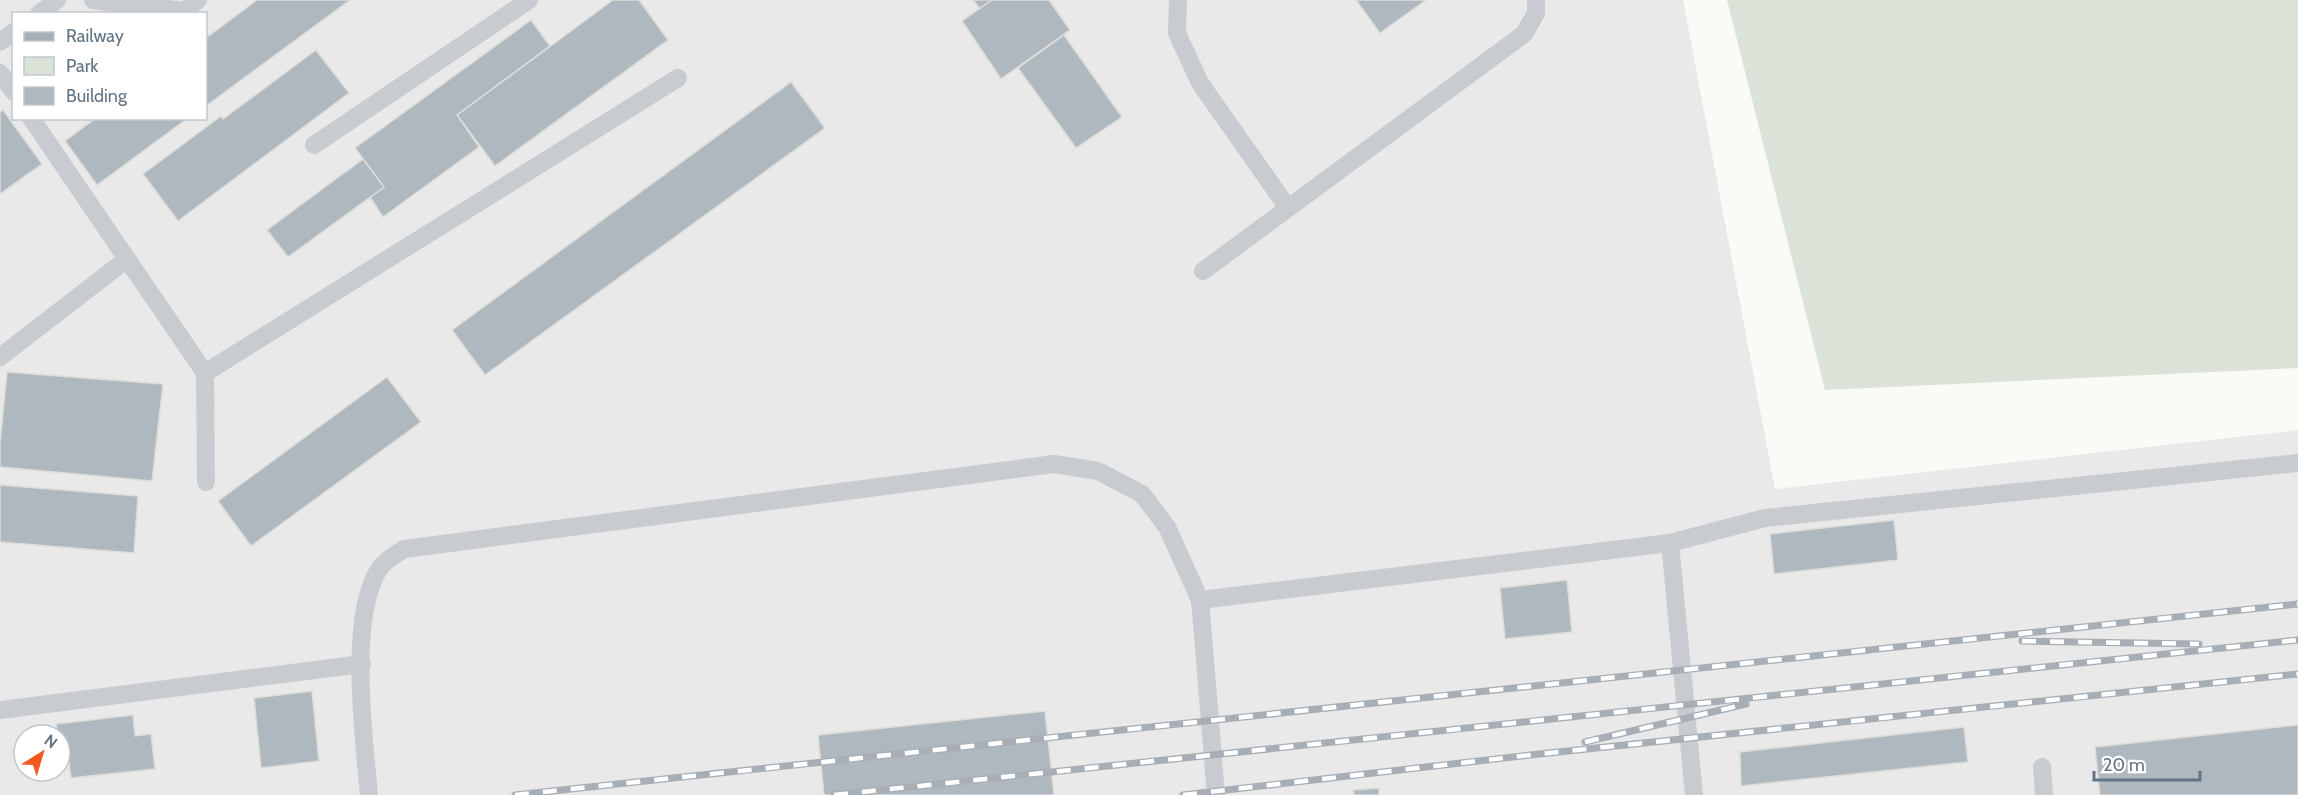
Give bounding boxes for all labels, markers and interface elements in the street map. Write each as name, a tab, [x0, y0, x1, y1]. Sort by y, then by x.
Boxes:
legend	[12, 12, 207, 120]
text: Railway	[66, 25, 124, 47]
text: Park	[66, 55, 99, 77]
text: Building	[66, 85, 128, 107]
north arrow	[12, 723, 72, 783]
text: N	[40, 730, 61, 752]
scale bar	[2094, 744, 2200, 782]
text: 20 m	[2103, 754, 2145, 776]

